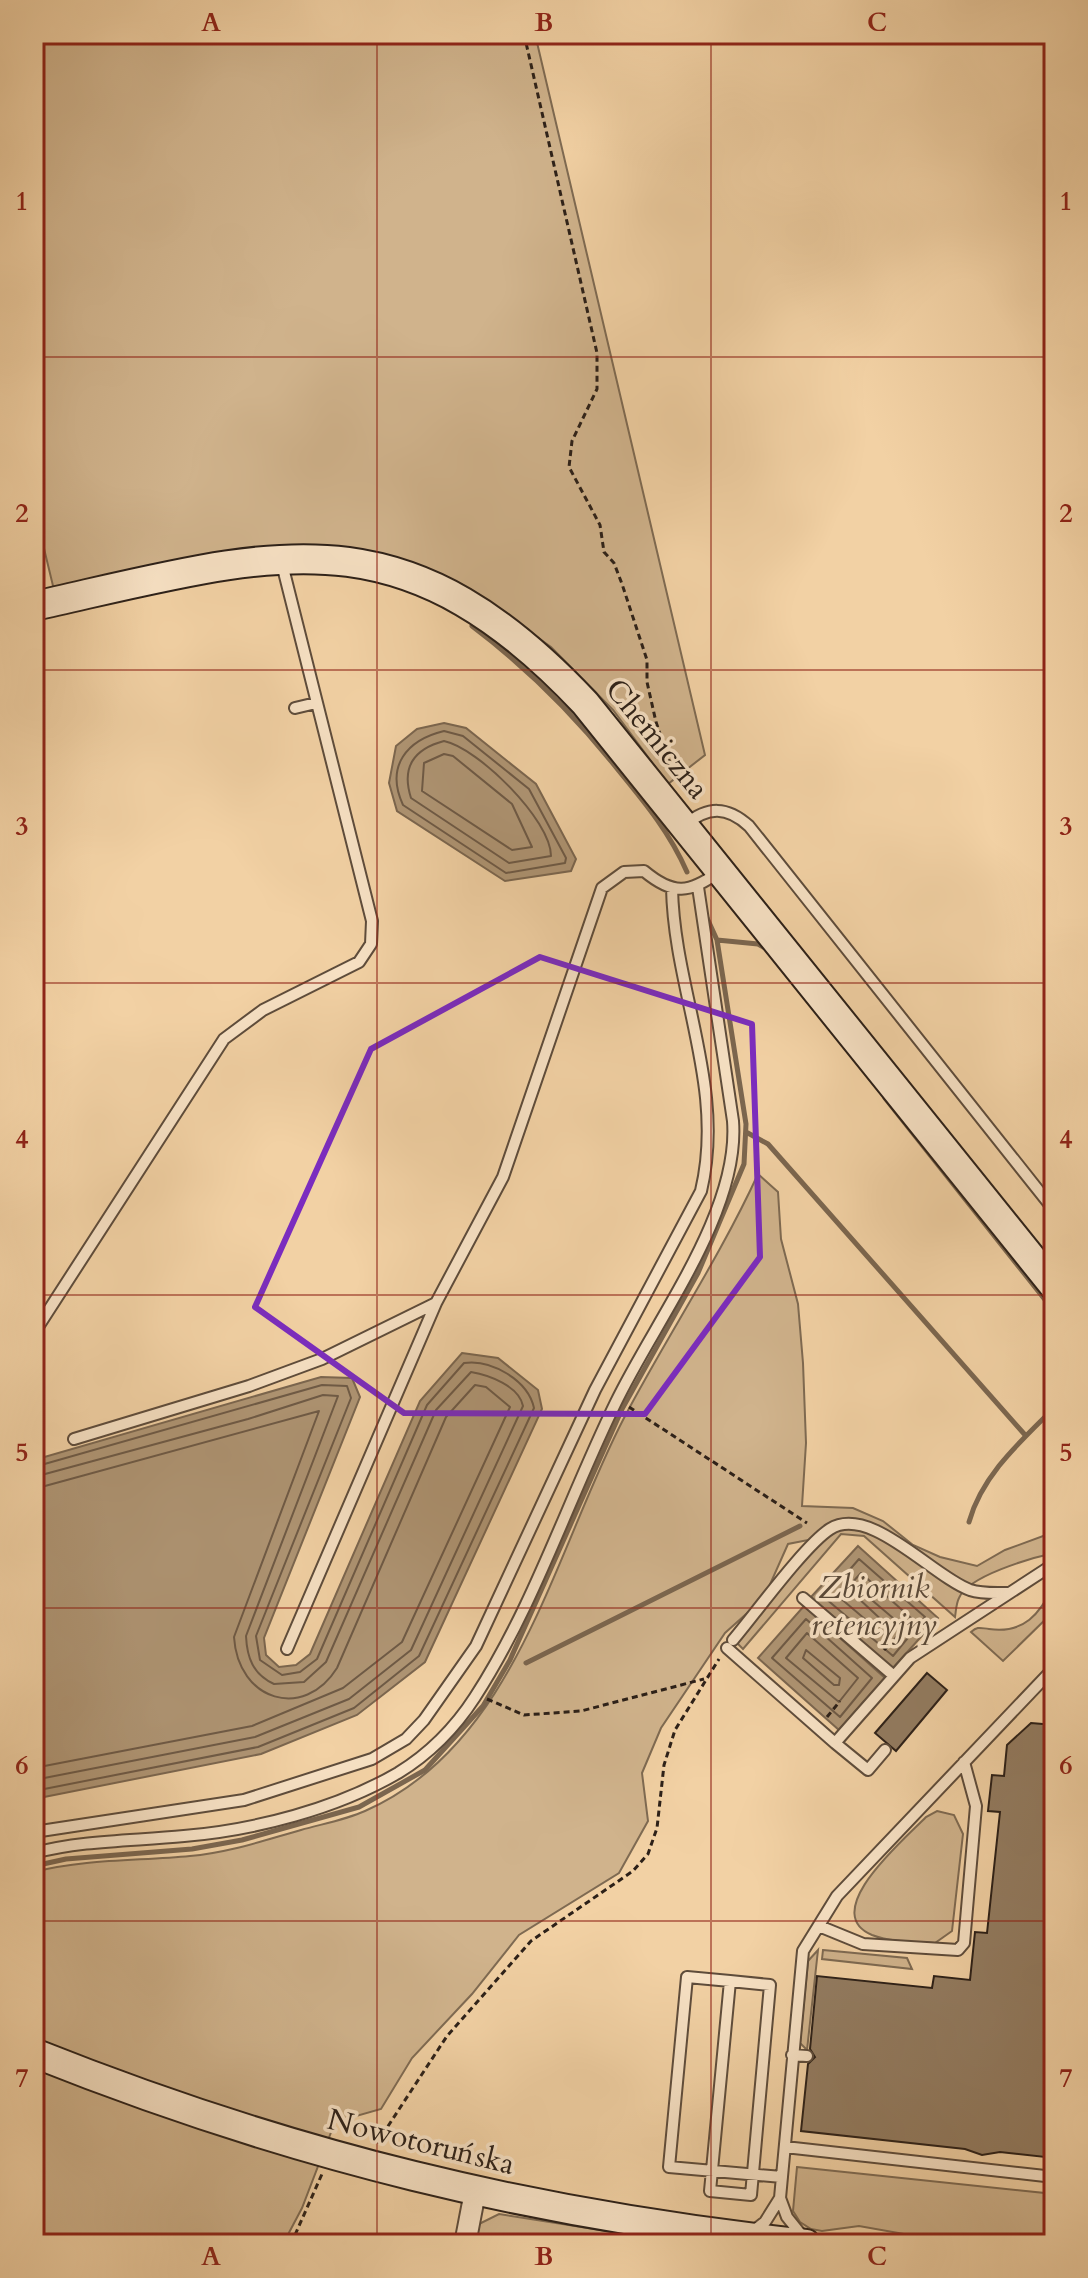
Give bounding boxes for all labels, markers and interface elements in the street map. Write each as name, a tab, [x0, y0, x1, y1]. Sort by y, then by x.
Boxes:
text: A	[201, 5, 221, 40]
text: B	[535, 5, 553, 40]
text: C	[867, 5, 887, 40]
text: 1	[15, 184, 29, 219]
text: 1	[1059, 184, 1073, 219]
text: 2	[15, 496, 29, 531]
text: 2	[1059, 496, 1073, 531]
street label: Chemiczna	[596, 670, 718, 808]
text: 3	[15, 809, 29, 844]
text: 3	[1059, 809, 1073, 844]
text: 4	[15, 1122, 29, 1157]
text: 4	[1059, 1122, 1073, 1157]
text: 5	[15, 1435, 29, 1470]
text: 5	[1059, 1435, 1073, 1470]
water label: Zbiornik retencyjny	[811, 1566, 937, 1647]
text: 6	[15, 1748, 29, 1783]
text: 6	[1059, 1748, 1073, 1783]
text: 7	[15, 2061, 29, 2096]
text: 7	[1059, 2061, 1073, 2096]
street label: Nowotoruńska	[323, 2099, 519, 2185]
text: A	[201, 2239, 221, 2274]
text: B	[535, 2239, 553, 2274]
text: C	[867, 2239, 887, 2274]

